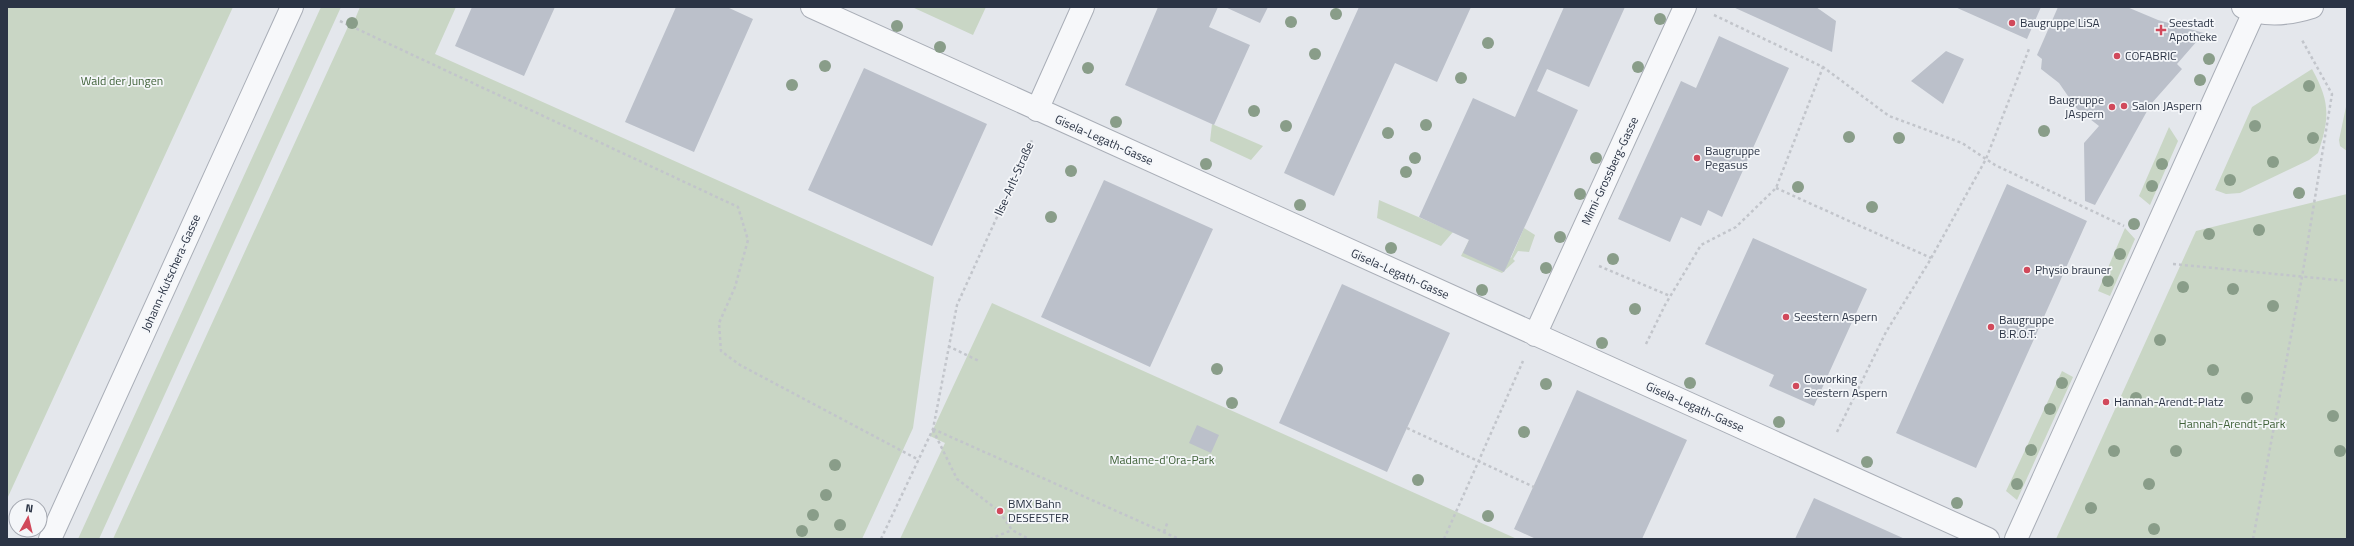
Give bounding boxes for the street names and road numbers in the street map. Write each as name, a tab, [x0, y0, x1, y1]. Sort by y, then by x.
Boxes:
street label: Gisela-Legath-Gasse	[1052, 109, 1157, 170]
street label: Mimi-Grossberg-Gasse	[1576, 113, 1643, 228]
street label: Ilse-Arlt-Straße	[989, 139, 1038, 219]
street label: Johann-Kutschera-Gasse	[136, 211, 205, 335]
street label: Gisela-Legath-Gasse	[1348, 243, 1453, 304]
street label: Gisela-Legath-Gasse	[1643, 376, 1748, 437]

